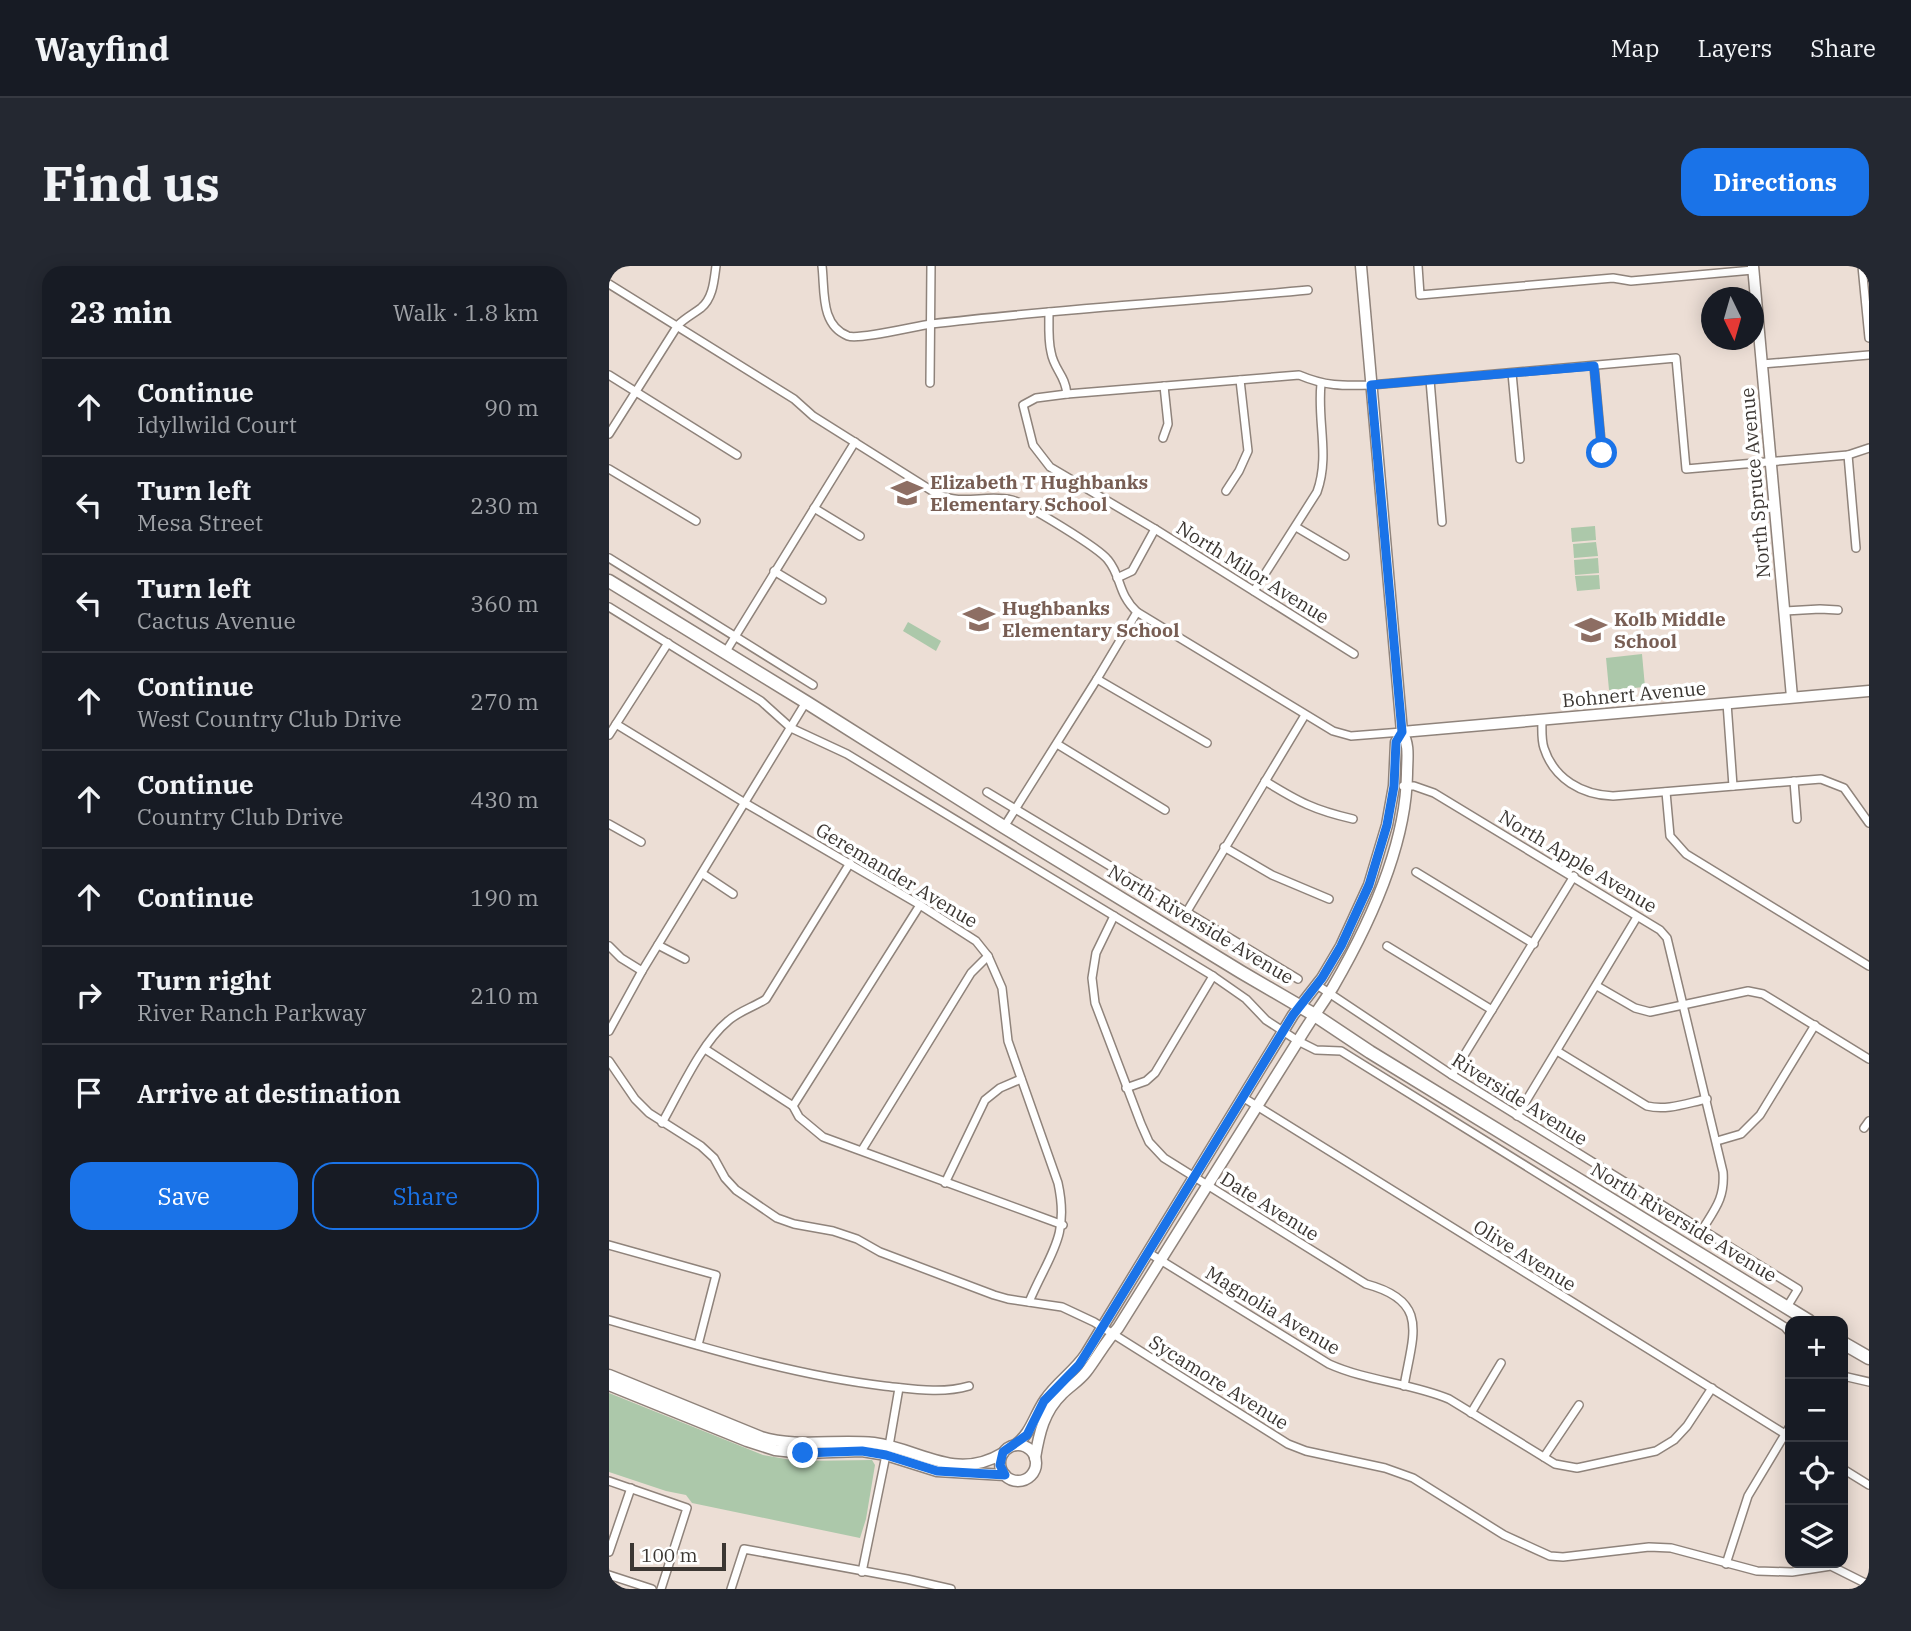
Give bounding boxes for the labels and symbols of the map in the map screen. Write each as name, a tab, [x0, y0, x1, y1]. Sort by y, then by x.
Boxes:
north arrow	[1701, 287, 1764, 350]
street label: North Spruce Avenue	[1735, 387, 1775, 579]
route start	[1586, 437, 1617, 468]
place label: Elizabeth T Hughbanks Elementary School	[930, 470, 1148, 516]
school or university icon: Elizabeth T Hughbanks Elementary School	[890, 476, 924, 510]
street label: North Milor Avenue	[1172, 515, 1334, 629]
place label: Hughbanks Elementary School	[1002, 596, 1179, 642]
school or university icon: Hughbanks Elementary School	[962, 602, 996, 636]
place label: Kolb Middle School	[1614, 607, 1726, 653]
school or university icon: Kolb Middle School	[1574, 613, 1608, 647]
street label: Bohnert Avenue	[1561, 676, 1707, 712]
street label: North Apple Avenue	[1495, 804, 1661, 918]
street label: Geremander Avenue	[812, 817, 982, 933]
street label: North Riverside Avenue	[1104, 859, 1298, 989]
street label: Riverside Avenue	[1448, 1048, 1592, 1150]
street label: North Riverside Avenue	[1587, 1157, 1781, 1287]
street label: Date Avenue	[1216, 1166, 1324, 1246]
street label: Olive Avenue	[1469, 1214, 1581, 1296]
street label: Magnolia Avenue	[1201, 1260, 1345, 1360]
street label: Sycamore Avenue	[1145, 1329, 1293, 1435]
route end	[787, 1437, 818, 1468]
scale bar	[630, 1540, 726, 1572]

